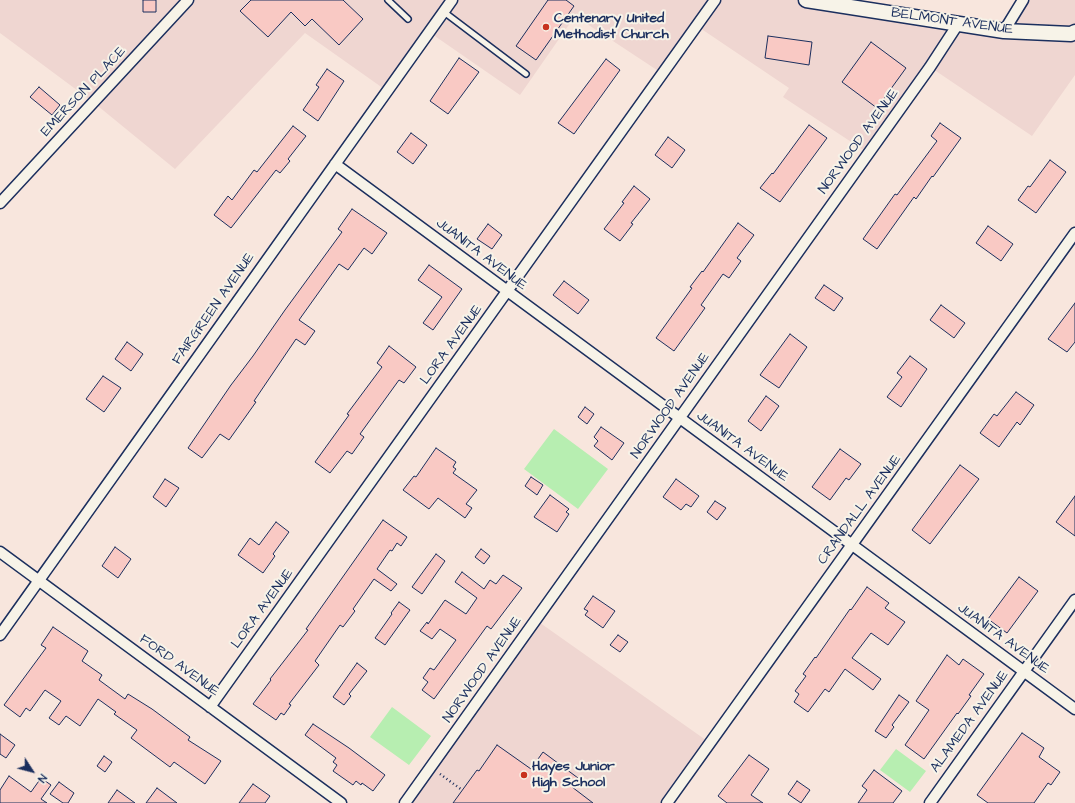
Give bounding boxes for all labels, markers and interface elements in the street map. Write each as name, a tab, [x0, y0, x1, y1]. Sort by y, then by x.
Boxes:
street label: BELMONT AVENUE	[890, 5, 1014, 39]
place label: Centenary United Methodist Church	[554, 11, 669, 44]
marker: Centenary United Methodist Church	[541, 22, 551, 32]
street label: EMERSON PLACE	[38, 44, 130, 140]
street label: NORWOOD AVENUE	[815, 86, 903, 198]
street label: JUANITA AVENUE	[432, 215, 530, 295]
street label: FAIRGREEN AVENUE	[169, 250, 259, 368]
street label: LORA AVENUE	[417, 302, 487, 388]
street label: NORWOOD AVENUE	[628, 350, 714, 462]
street label: JUANITA AVENUE	[693, 408, 791, 486]
street label: CRANDALL AVENUE	[815, 452, 905, 568]
street label: LORA AVENUE	[228, 566, 298, 652]
street label: JUANITA AVENUE	[954, 600, 1052, 678]
street label: NORWOOD AVENUE	[440, 614, 526, 726]
street label: FORD AVENUE	[136, 631, 222, 701]
street label: ALAMEDA AVENUE	[927, 668, 1013, 776]
north arrow	[12, 751, 52, 791]
place label: Hayes Junior High School	[532, 759, 615, 792]
marker: Hayes Junior High School	[519, 770, 529, 780]
text: N	[34, 771, 50, 786]

